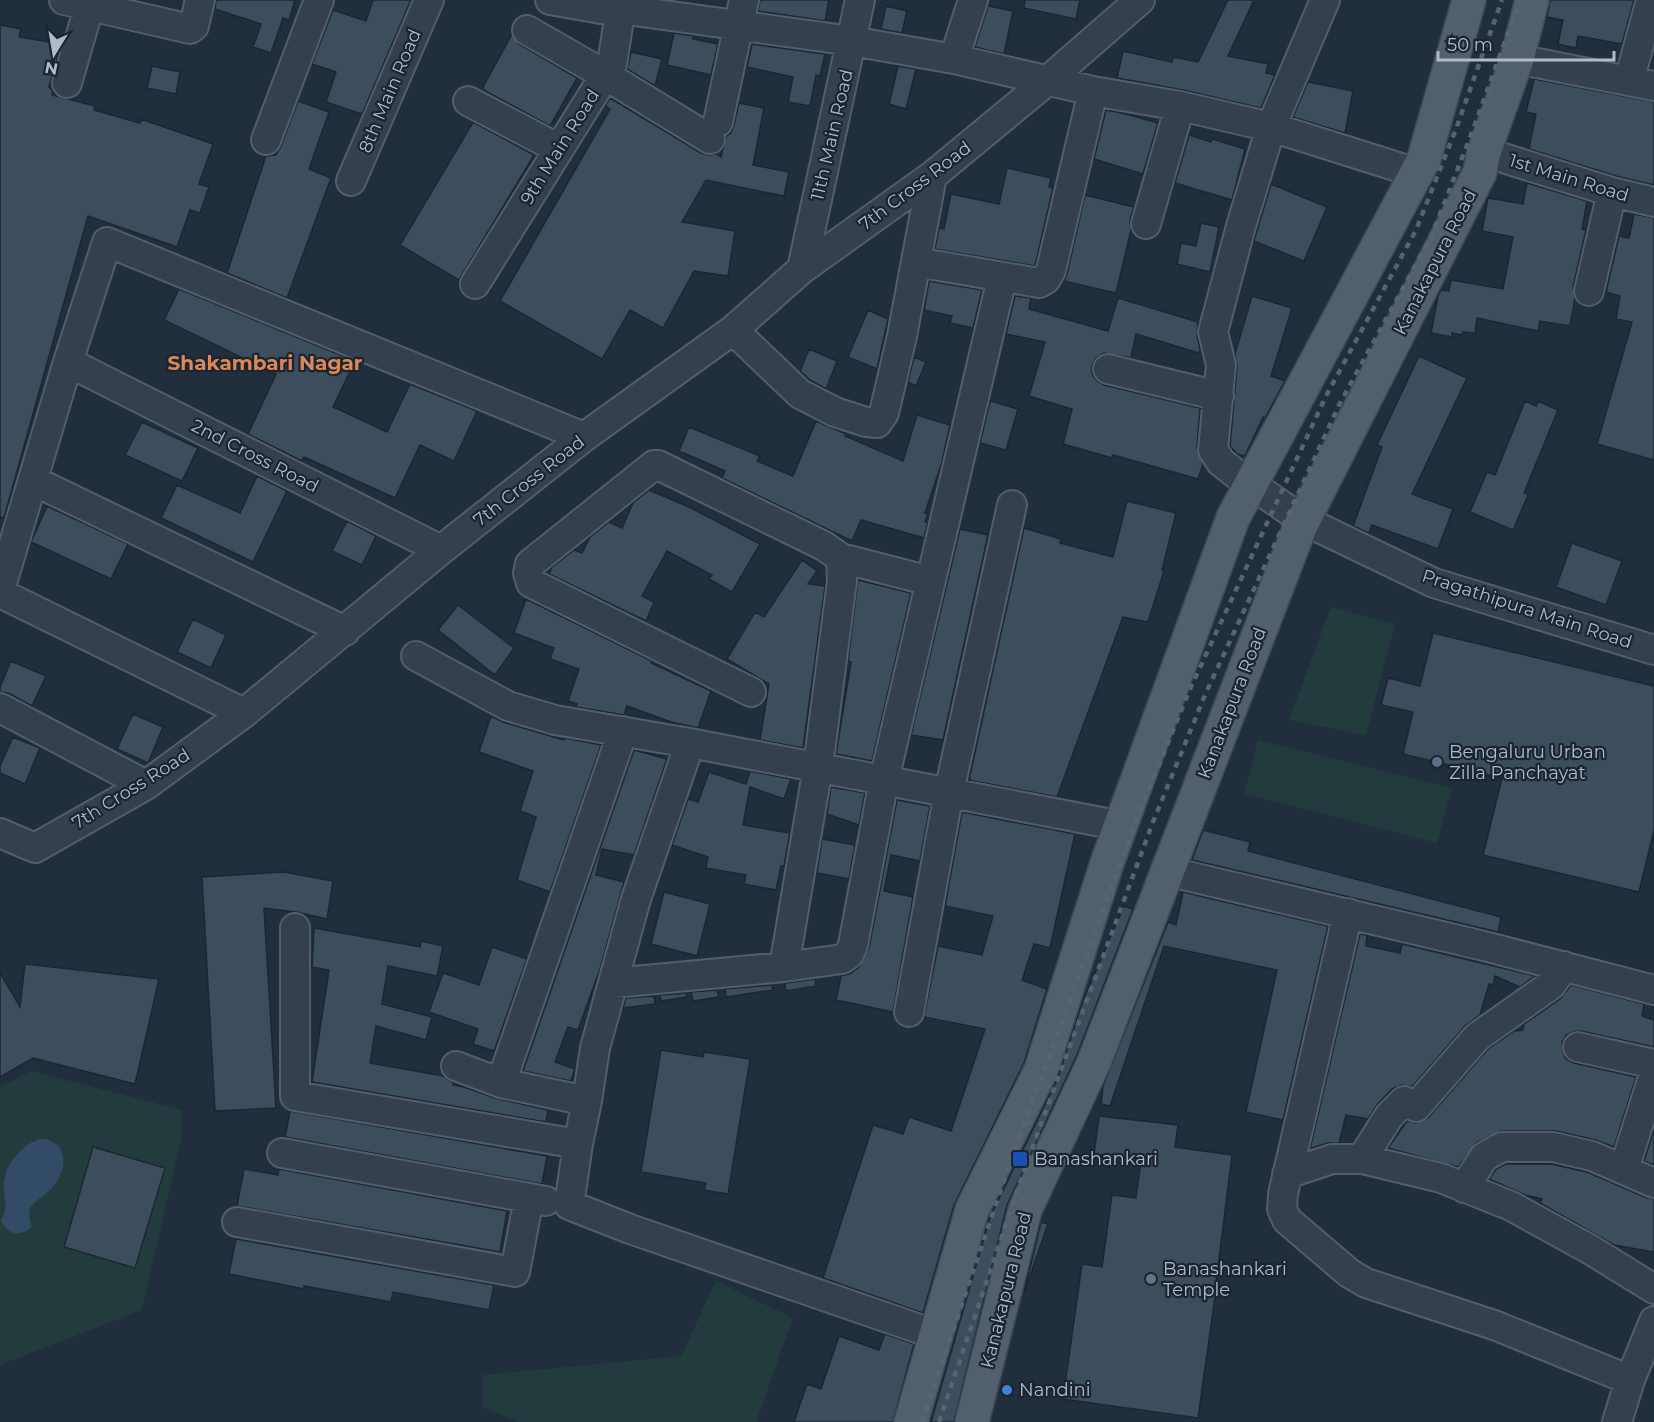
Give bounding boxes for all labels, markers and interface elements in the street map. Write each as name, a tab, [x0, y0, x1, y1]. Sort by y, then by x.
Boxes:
north arrow	[24, 24, 84, 84]
scale bar	[1438, 24, 1614, 62]
street label: 8th Main Road	[354, 26, 426, 156]
text: 50 m	[1447, 34, 1493, 56]
text: N	[43, 58, 59, 79]
street label: 11th Main Road	[806, 67, 858, 203]
street label: 9th Main Road	[516, 85, 604, 209]
street label: 7th Cross Road	[855, 137, 975, 235]
street label: 1st Main Road	[1507, 149, 1631, 207]
street label: Kanakapura Road	[1389, 186, 1481, 338]
district label: Shakambari Nagar	[168, 351, 363, 375]
street label: 2nd Cross Road	[188, 414, 322, 498]
street label: 7th Cross Road	[469, 431, 589, 531]
street label: Pragathipura Main Road	[1419, 565, 1635, 653]
street label: Kanakapura Road	[1193, 624, 1271, 782]
place label: Bengaluru Urban Zilla Panchayat	[1449, 741, 1606, 784]
street label: 7th Cross Road	[68, 744, 194, 834]
marker: Bengaluru Urban Zilla Panchayat	[1430, 755, 1444, 769]
place label: Banashankari	[1034, 1148, 1158, 1170]
marker: Banashankari	[1011, 1150, 1029, 1168]
street label: Kanakapura Road	[976, 1210, 1036, 1370]
place label: Banashankari Temple	[1163, 1258, 1287, 1301]
marker: Banashankari Temple	[1144, 1272, 1158, 1286]
place label: Nandini	[1019, 1379, 1090, 1401]
marker: Nandini	[1000, 1383, 1014, 1397]

